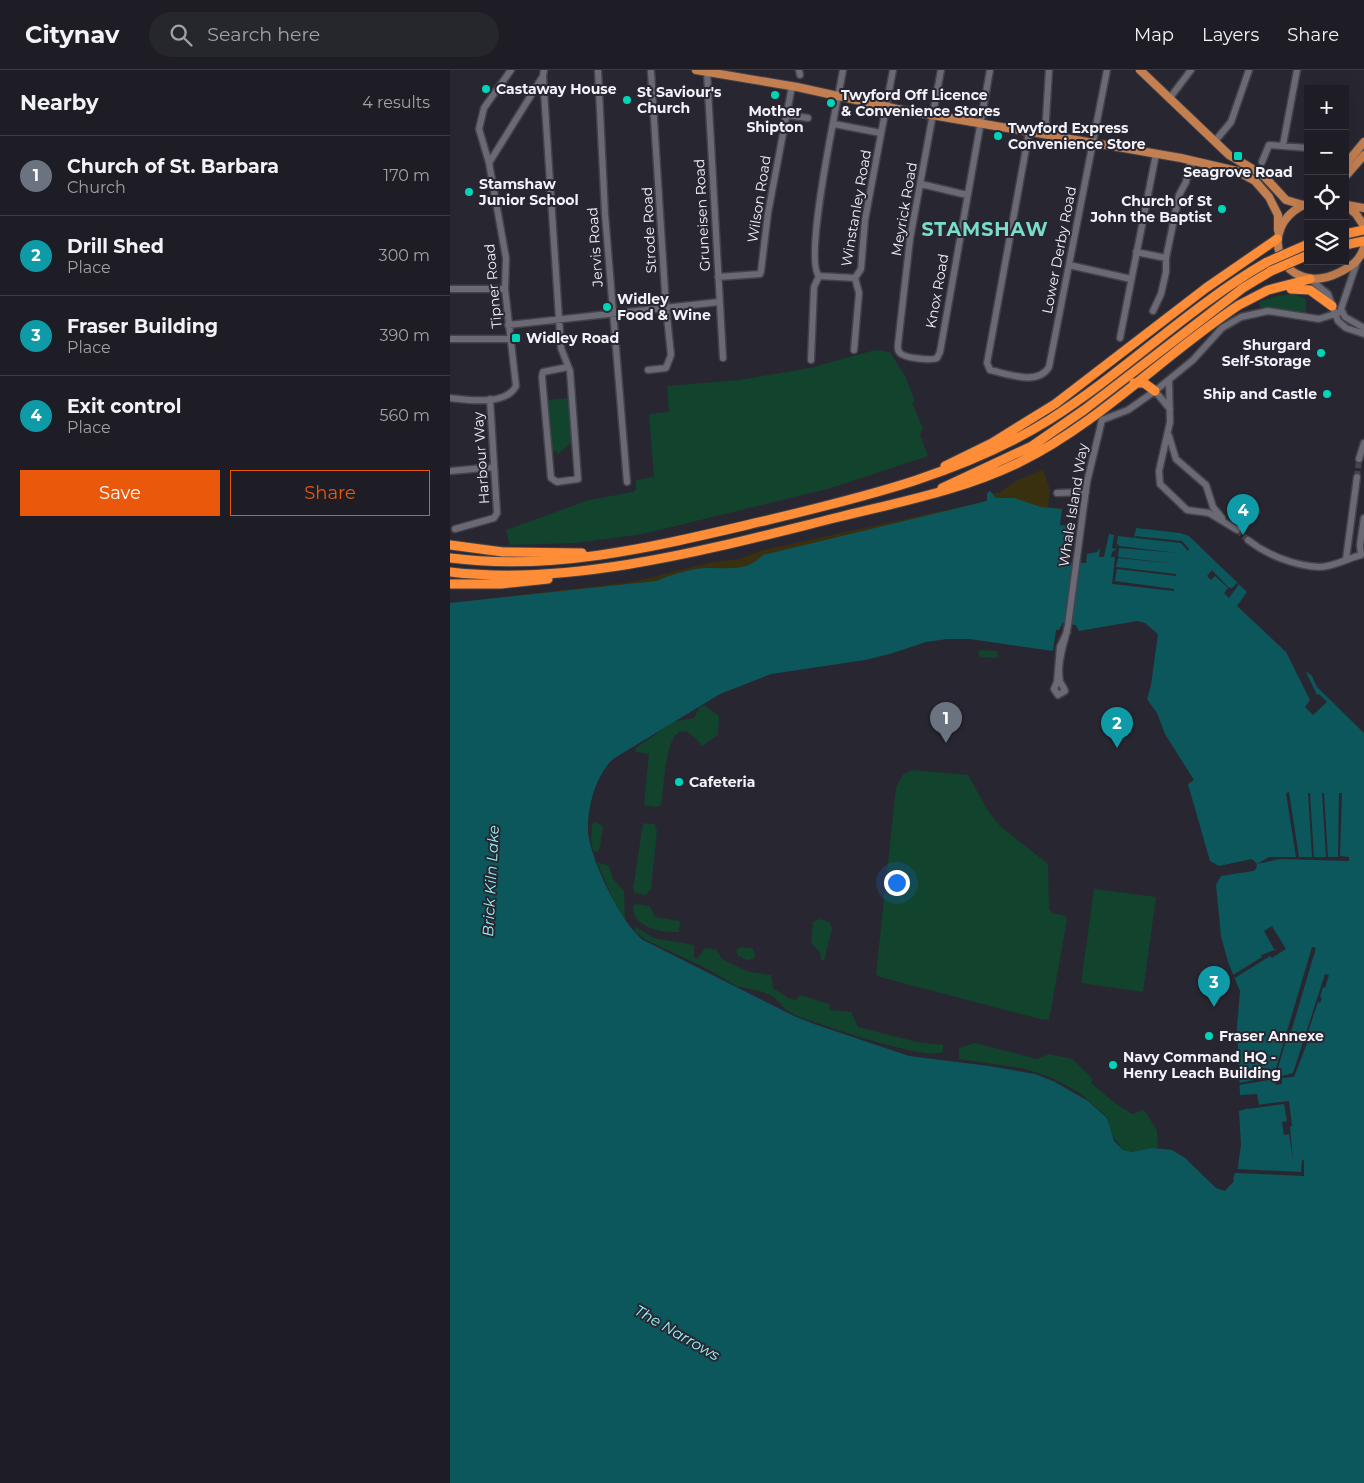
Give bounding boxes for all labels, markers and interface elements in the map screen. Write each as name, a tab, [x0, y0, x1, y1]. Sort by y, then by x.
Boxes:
search box	[149, 12, 499, 57]
text: Citynav	[25, 20, 119, 49]
icon: search	[167, 21, 195, 49]
text: Search here	[207, 23, 320, 46]
text: Map	[1134, 24, 1174, 46]
text: Layers	[1202, 24, 1259, 46]
text: Share	[1287, 24, 1339, 46]
place label: Castaway House	[496, 80, 617, 98]
marker: Castaway House	[480, 83, 492, 95]
place label: St Saviour's Church	[637, 83, 722, 117]
map controls	[1304, 85, 1349, 265]
button: +	[1304, 85, 1349, 130]
place label: Twyford Off Licence & Convenience Stores	[841, 86, 1001, 120]
marker: Mother Shipton	[769, 89, 781, 101]
text: Nearby	[20, 90, 99, 115]
text: 4 results	[362, 93, 430, 112]
marker: St Saviour's Church	[621, 94, 633, 106]
marker: Twyford Off Licence & Convenience Stores	[825, 97, 837, 109]
place label: Mother Shipton	[746, 102, 804, 136]
place label: Twyford Express Convenience Store	[1008, 119, 1146, 153]
marker: Twyford Express Convenience Store	[992, 130, 1004, 142]
button: −	[1304, 130, 1349, 175]
street label: Winstanley Road	[837, 148, 875, 268]
marker: Seagrove Road	[1232, 150, 1244, 162]
street label: Wilson Road	[743, 154, 775, 244]
text: Church of St. Barbara	[67, 155, 279, 178]
street label: Gruneisen Road	[690, 158, 714, 272]
street label: Meyrick Road	[887, 161, 921, 257]
place label: Seagrove Road	[1183, 163, 1293, 181]
text: 1	[33, 166, 39, 185]
text: 170 m	[383, 166, 430, 185]
place label: Stamshaw Junior School	[478, 175, 579, 209]
button: locate	[1304, 175, 1349, 220]
text: Church	[67, 178, 126, 197]
street label: Lower Derby Road	[1038, 185, 1080, 315]
marker: Stamshaw Junior School	[463, 186, 475, 198]
street label: Strode Road	[638, 186, 660, 274]
place label: Church of St John the Baptist	[1089, 192, 1212, 226]
marker: Church of St John the Baptist	[1216, 203, 1228, 215]
street label: Jervis Road	[583, 207, 607, 288]
district label: STAMSHAW	[921, 218, 1049, 241]
button: layers	[1304, 220, 1349, 265]
text: Drill Shed	[67, 235, 164, 258]
street label: Tipner Road	[480, 243, 506, 329]
text: 2	[31, 246, 41, 265]
text: 300 m	[379, 246, 430, 265]
street label: Knox Road	[922, 252, 952, 330]
text: Place	[67, 258, 111, 277]
place label: Widley Food & Wine	[617, 290, 711, 324]
marker: Widley Food & Wine	[601, 301, 613, 313]
text: Fraser Building	[67, 315, 218, 338]
text: 3	[31, 326, 41, 345]
text: 390 m	[379, 326, 430, 345]
place label: Widley Road	[526, 329, 619, 347]
marker: Widley Road	[510, 332, 522, 344]
place label: Shurgard Self-Storage	[1222, 336, 1311, 370]
text: Place	[67, 338, 111, 357]
marker: Shurgard Self-Storage	[1315, 347, 1327, 359]
place label: Ship and Castle	[1203, 385, 1317, 403]
marker: Ship and Castle	[1321, 388, 1333, 400]
text: Exit control	[67, 395, 181, 418]
text: 4	[30, 406, 42, 425]
text: 560 m	[379, 406, 430, 425]
street label: Harbour Way	[469, 411, 493, 505]
text: Place	[67, 418, 111, 437]
street label: Whale Island Way	[1054, 441, 1092, 568]
button: Save	[20, 470, 220, 516]
button: Share	[230, 470, 430, 516]
pin: 4	[1227, 494, 1259, 535]
pin: 1	[930, 702, 962, 743]
pin: 2	[1101, 707, 1133, 748]
place label: Cafeteria	[689, 773, 755, 791]
marker: Cafeteria	[673, 776, 685, 788]
water label: Brick Kiln Lake	[478, 825, 503, 937]
your location	[884, 870, 910, 896]
pin: 3	[1198, 966, 1230, 1007]
place label: Fraser Annexe	[1219, 1027, 1324, 1045]
marker: Fraser Annexe	[1203, 1030, 1215, 1042]
place label: Navy Command HQ - Henry Leach Building	[1123, 1048, 1281, 1082]
marker: Navy Command HQ - Henry Leach Building	[1107, 1059, 1119, 1071]
water label: The Narrows	[631, 1300, 724, 1365]

